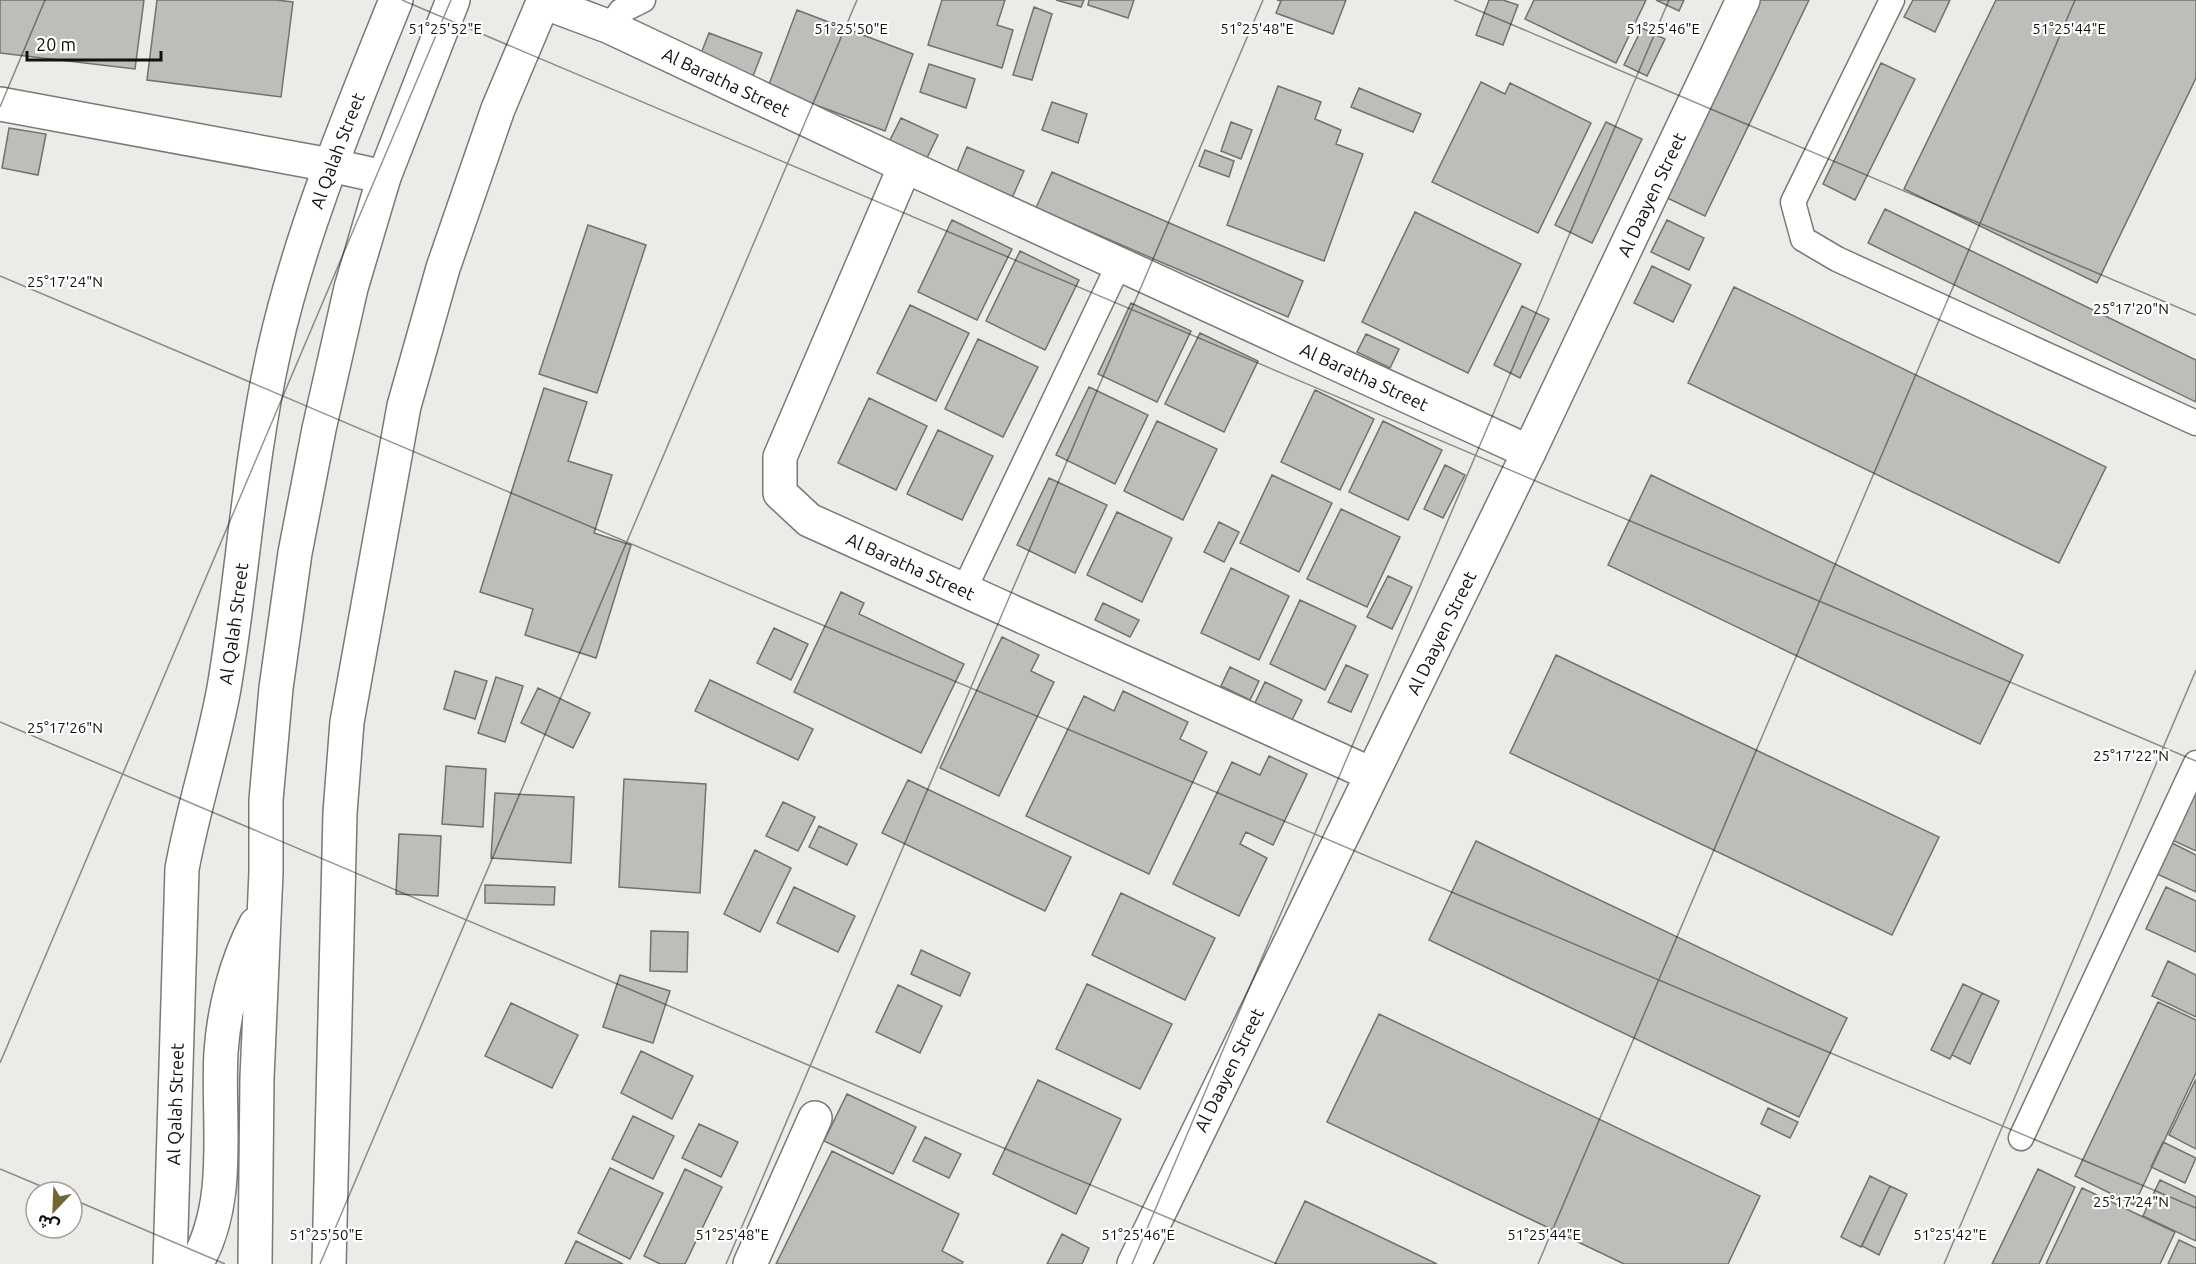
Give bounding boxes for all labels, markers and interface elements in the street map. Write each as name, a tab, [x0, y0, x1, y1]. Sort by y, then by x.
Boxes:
text: 51°25'52"E	[408, 20, 482, 37]
text: 51°25'50"E	[814, 20, 888, 37]
text: 51°25'48"E	[1220, 20, 1294, 37]
text: 51°25'46"E	[1626, 20, 1700, 37]
text: 51°25'44"E	[2032, 20, 2106, 37]
scale bar	[27, 24, 160, 62]
text: 20 m	[36, 34, 76, 54]
street label: Al Baratha Street	[659, 43, 793, 120]
street label: Al Qalah Street	[306, 90, 368, 211]
street label: Al Daayen Street	[1613, 129, 1689, 260]
text: 25°17'24"N	[27, 273, 103, 290]
text: 25°17'20"N	[2093, 300, 2169, 317]
street label: Al Baratha Street	[1297, 339, 1431, 414]
street label: Al Baratha Street	[844, 528, 978, 604]
street label: Al Qalah Street	[215, 562, 251, 686]
street label: Al Daayen Street	[1403, 568, 1480, 698]
text: 25°17'26"N	[27, 719, 103, 736]
text: 25°17'22"N	[2093, 747, 2169, 764]
street label: Al Daayen Street	[1190, 1005, 1267, 1135]
street label: Al Qalah Street	[163, 1043, 187, 1166]
north arrow	[24, 1180, 84, 1240]
text: 25°17'24"N	[2093, 1193, 2169, 1210]
text: ش	[34, 1210, 62, 1236]
text: 51°25'50"E	[289, 1226, 363, 1243]
text: 51°25'48"E	[695, 1226, 769, 1243]
text: 51°25'46"E	[1101, 1226, 1175, 1243]
text: 51°25'44"E	[1507, 1226, 1581, 1243]
text: 51°25'42"E	[1913, 1226, 1987, 1243]

